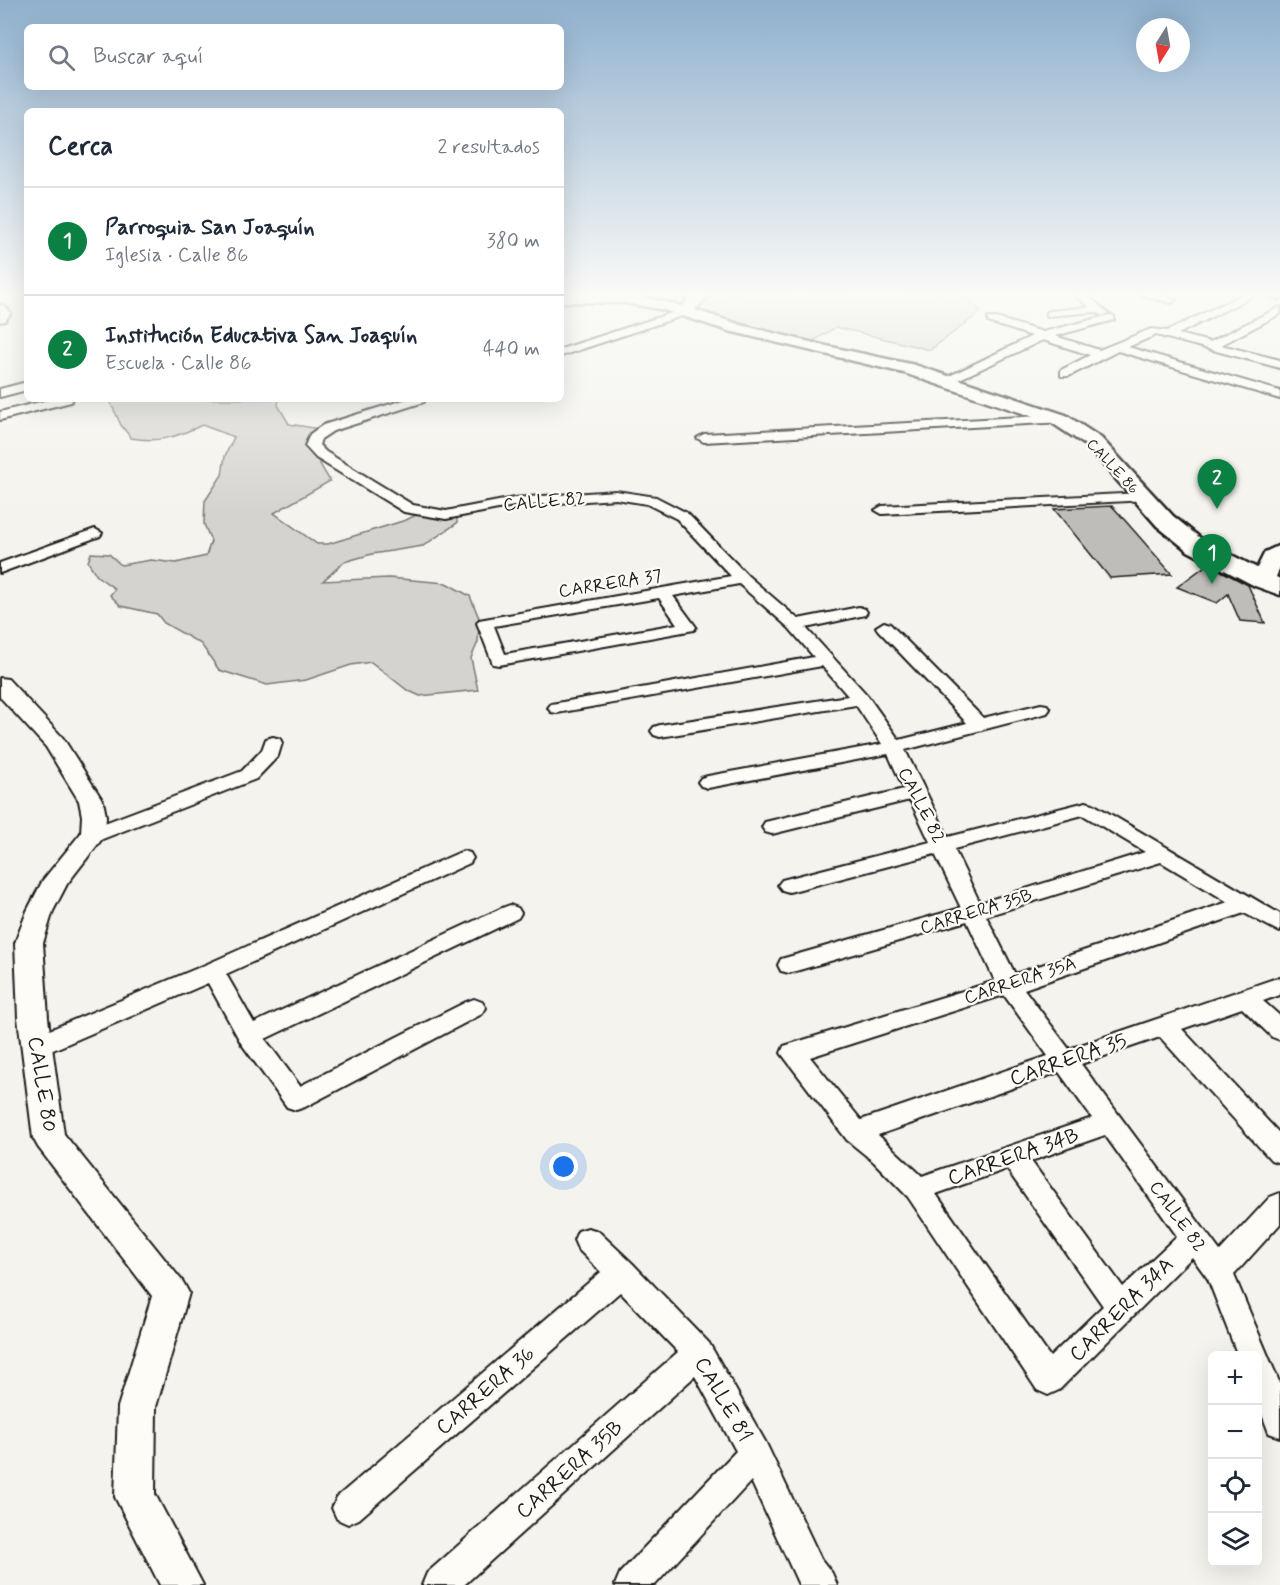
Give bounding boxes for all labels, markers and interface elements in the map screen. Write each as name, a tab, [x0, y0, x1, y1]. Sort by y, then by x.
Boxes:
north arrow	[1136, 18, 1190, 72]
search box	[24, 24, 564, 90]
icon: search	[45, 41, 78, 74]
text: Buscar aquí	[93, 43, 204, 71]
text: Cerca	[48, 130, 113, 164]
text: 2 resultados	[437, 134, 540, 161]
text: Parroquia San Joaquín	[105, 214, 315, 242]
text: 1	[63, 228, 72, 255]
text: 380 m	[487, 228, 540, 255]
text: Iglesia · Calle 86	[105, 242, 248, 269]
text: Institución Educativa San Joaquín	[105, 322, 417, 350]
text: 2	[63, 336, 72, 363]
text: 440 m	[483, 336, 540, 363]
text: Escuela · Calle 86	[105, 350, 251, 377]
street label: CALLE 86	[1082, 435, 1143, 499]
pin: 2	[1198, 460, 1236, 509]
street label: CALLE 82	[502, 486, 586, 518]
pin: 1	[1192, 534, 1232, 584]
street label: CARRERA 37	[557, 564, 663, 604]
street label: CALLE 82	[892, 763, 950, 847]
street label: CARRERA 35B	[917, 884, 1035, 940]
street label: CARRERA 35A	[961, 952, 1079, 1010]
street label: CARRERA 35	[1006, 1027, 1131, 1093]
street label: CALLE 80	[21, 1034, 63, 1134]
street label: CARRERA 34B	[944, 1121, 1083, 1192]
your location	[549, 1152, 578, 1181]
street label: CALLE 82	[1143, 1176, 1211, 1257]
street label: CARRERA 34A	[1063, 1251, 1180, 1368]
street label: CARRERA 36	[430, 1340, 541, 1442]
map controls	[1208, 1351, 1262, 1567]
button: +	[1208, 1351, 1262, 1405]
street label: CALLE 81	[688, 1352, 759, 1447]
button: −	[1208, 1405, 1262, 1459]
street label: CARRERA 35B	[510, 1414, 629, 1525]
button: locate	[1208, 1459, 1262, 1513]
button: layers	[1208, 1513, 1262, 1567]

